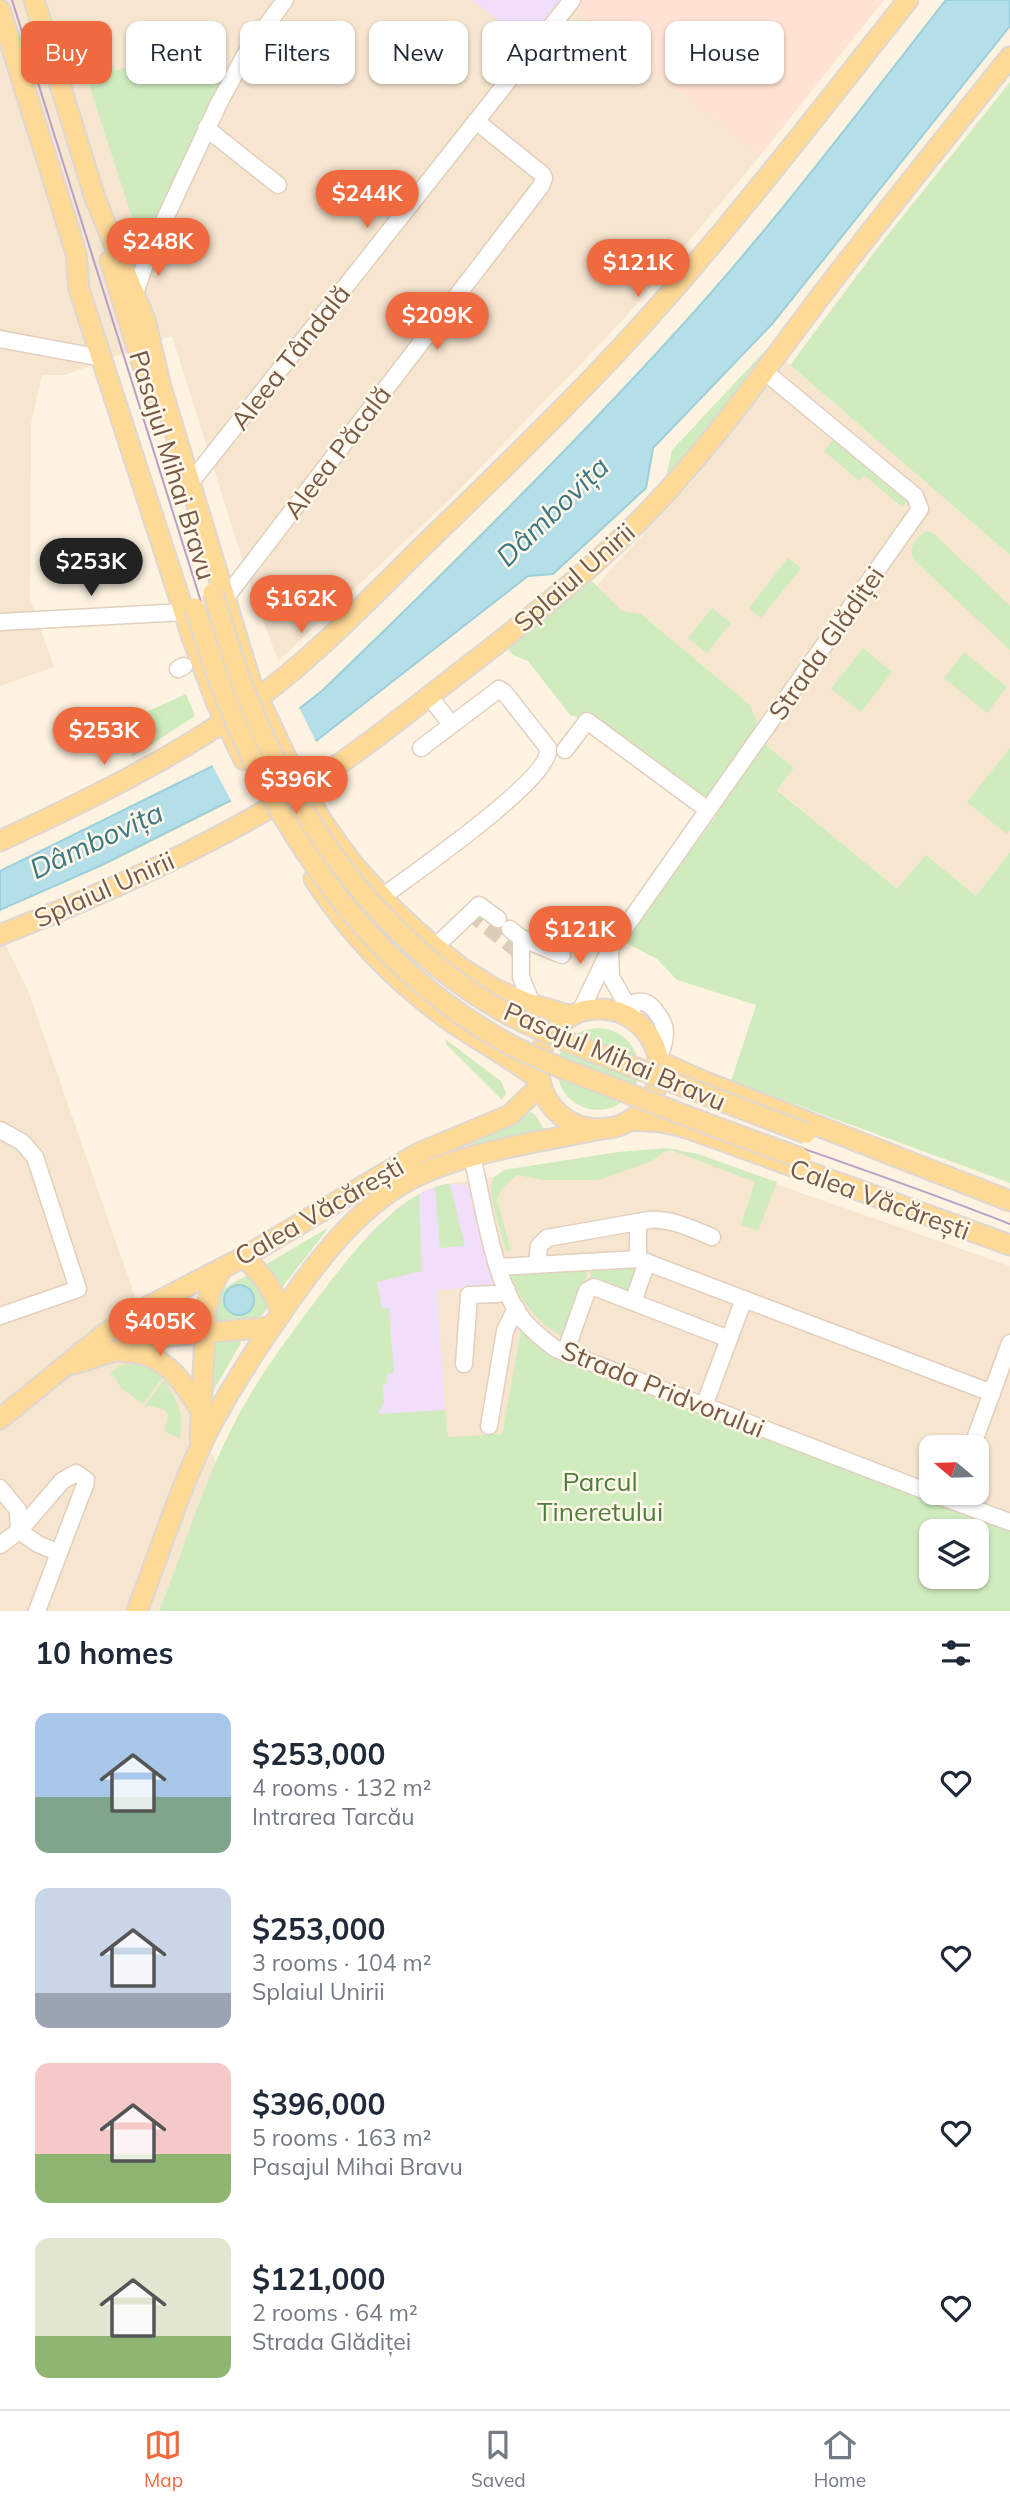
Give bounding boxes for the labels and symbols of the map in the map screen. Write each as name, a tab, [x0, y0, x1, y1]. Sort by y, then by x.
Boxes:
pin: $244K	[318, 170, 416, 230]
pin: $248K	[109, 218, 207, 278]
pin: $121K	[589, 240, 687, 299]
street label: Aleea Tândală	[223, 278, 357, 436]
pin: $209K	[388, 292, 486, 352]
street label: Pasajul Mihai Bravu	[122, 346, 224, 584]
street label: Aleea Păcală	[276, 379, 398, 525]
water label: Dâmbovița	[488, 449, 616, 574]
street label: Splaiul Unirii	[507, 515, 641, 639]
pin: $253K	[42, 538, 140, 598]
street label: Strada Glădiței	[761, 560, 891, 726]
pin: $162K	[252, 576, 350, 635]
pin: $253K	[55, 708, 153, 767]
pin: $396K	[247, 756, 345, 816]
water label: Dâmbovița	[24, 794, 169, 887]
street label: Splaiul Unirii	[29, 843, 179, 935]
pin: $121K	[531, 906, 629, 966]
street label: Pasajul Mihai Bravu	[499, 994, 731, 1118]
street label: Calea Văcărești	[229, 1149, 409, 1273]
street label: Calea Văcărești	[785, 1151, 975, 1247]
pin: $405K	[111, 1298, 209, 1358]
street label: Strada Pridvorului	[557, 1333, 769, 1445]
north arrow	[919, 1435, 989, 1505]
park label: Parcul Tineretului	[537, 1465, 663, 1528]

